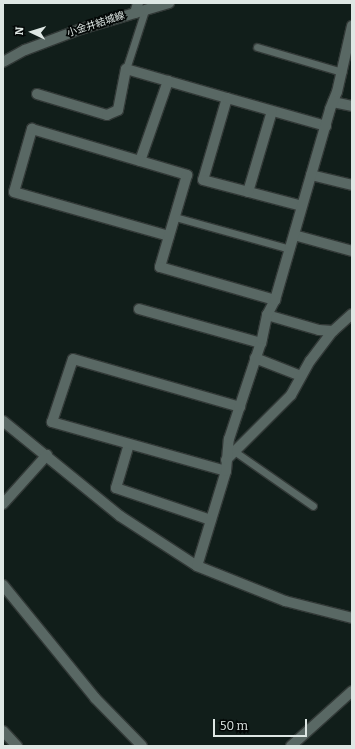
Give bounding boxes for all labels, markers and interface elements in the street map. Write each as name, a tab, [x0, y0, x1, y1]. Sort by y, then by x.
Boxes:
street label: 小金井結城線	[66, 10, 126, 40]
north arrow	[12, 12, 52, 52]
text: N	[13, 26, 26, 36]
scale bar	[215, 711, 309, 737]
text: 50 m	[220, 719, 248, 733]

